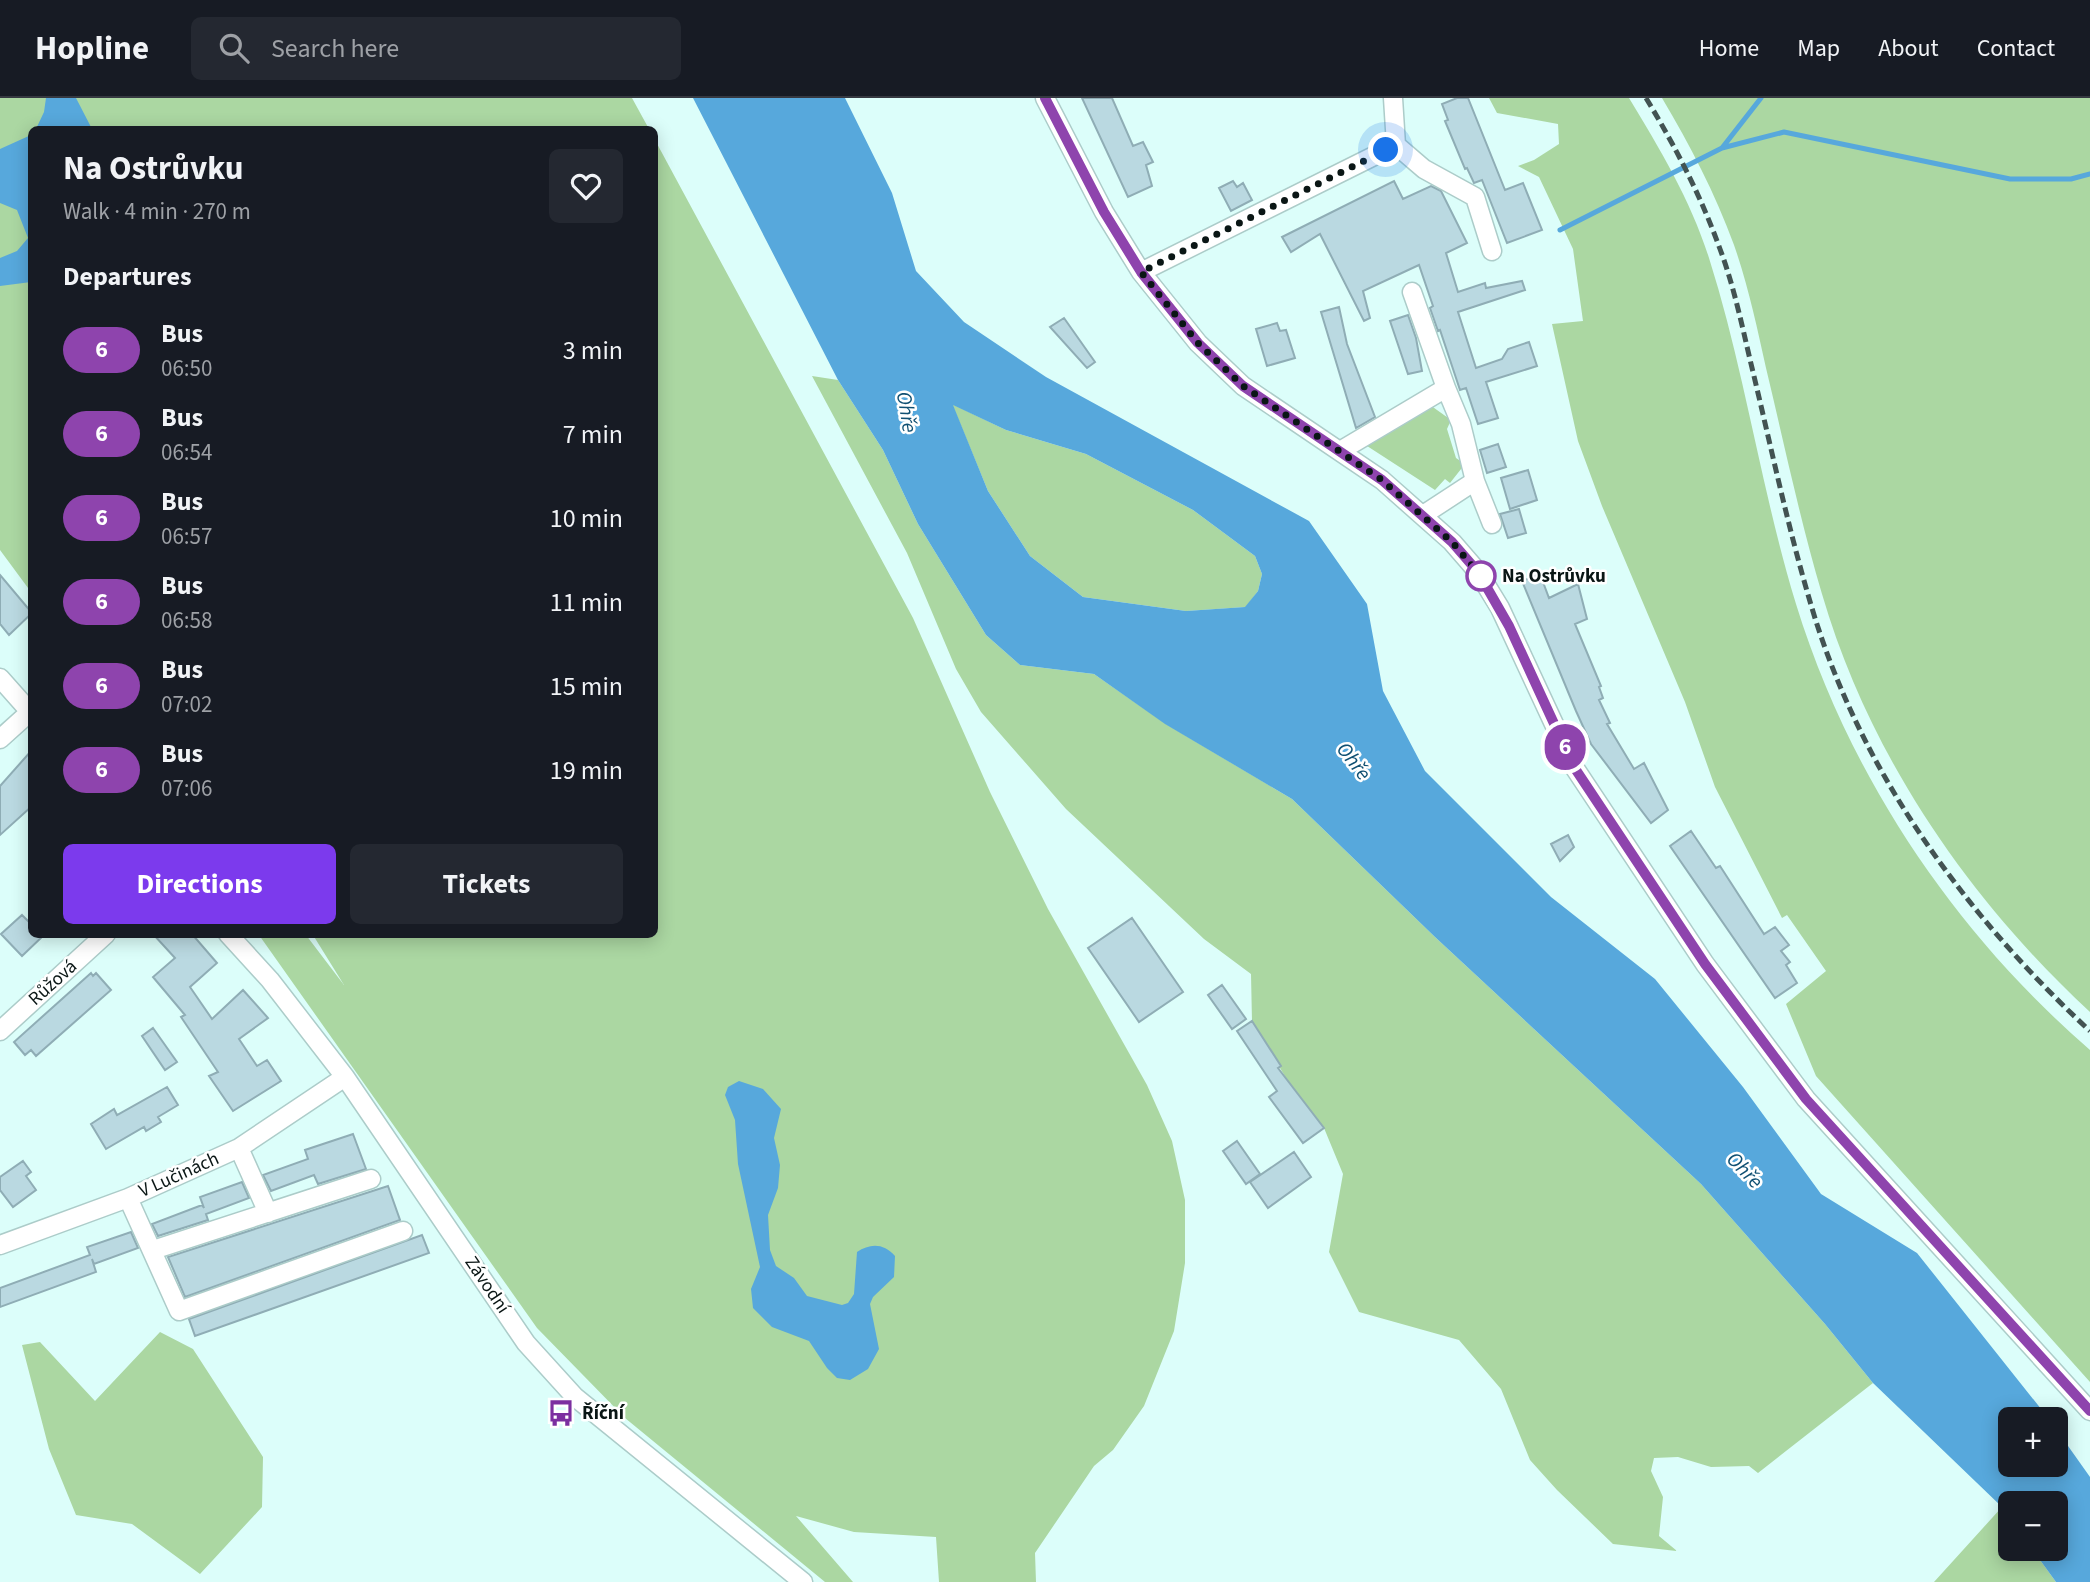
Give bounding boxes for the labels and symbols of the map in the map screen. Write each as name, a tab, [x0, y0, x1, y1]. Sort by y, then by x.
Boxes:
your location	[1368, 132, 1403, 167]
water label: Ohře	[889, 389, 925, 435]
marker: Na Ostrůvku	[1466, 561, 1496, 591]
place label: Na Ostrůvku	[1502, 563, 1606, 590]
line badge: 6	[1542, 724, 1588, 770]
water label: Ohře	[1329, 735, 1379, 787]
street label: Růžová	[23, 954, 83, 1012]
street label: V Lučinách	[135, 1145, 223, 1205]
water label: Ohře	[1720, 1145, 1770, 1195]
street label: Závodní	[458, 1251, 517, 1320]
bus stop icon: Říční	[546, 1398, 576, 1428]
place label: Říční	[582, 1400, 626, 1427]

